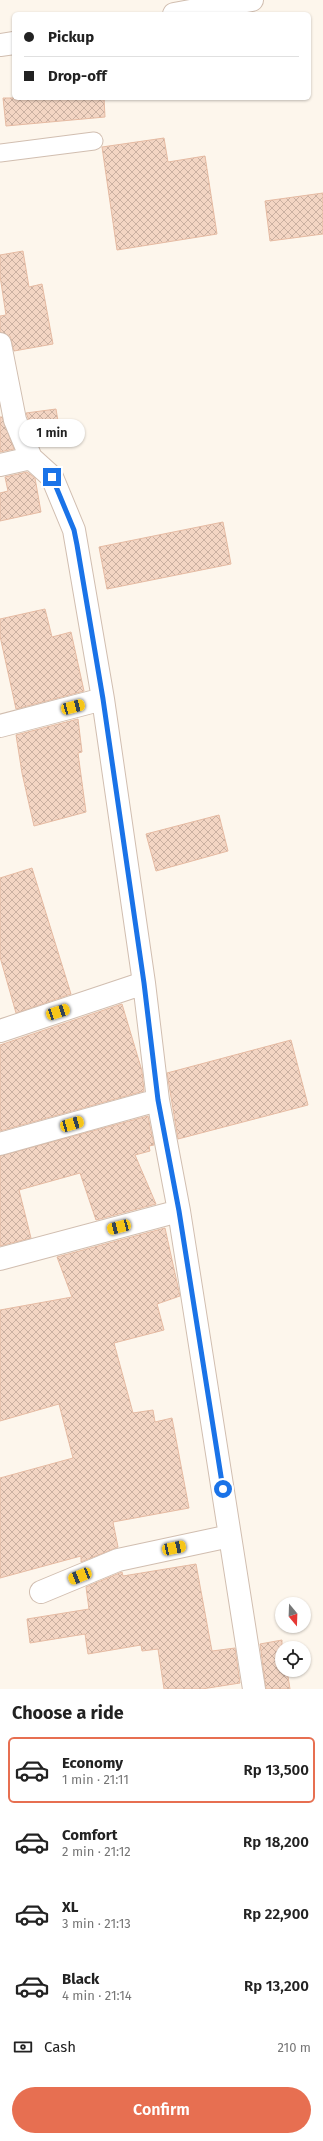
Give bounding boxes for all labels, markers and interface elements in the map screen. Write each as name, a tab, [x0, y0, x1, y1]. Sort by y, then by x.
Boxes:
text: Pickup	[48, 28, 94, 46]
text: Drop-off	[48, 67, 107, 85]
callout: 1 min	[19, 419, 85, 447]
text: 1 min	[36, 425, 68, 440]
route end	[43, 468, 61, 486]
car	[60, 698, 86, 716]
car	[45, 1003, 71, 1021]
car	[59, 1115, 85, 1133]
car	[106, 1218, 132, 1236]
route start	[214, 1480, 232, 1498]
car	[161, 1540, 187, 1556]
car	[67, 1566, 93, 1586]
north arrow	[275, 1597, 311, 1633]
map controls	[275, 1597, 311, 1677]
button: locate	[275, 1641, 311, 1677]
text: Choose a ride	[12, 1702, 124, 1724]
icon: car	[14, 1752, 50, 1788]
text: Economy	[62, 1754, 123, 1772]
text: Rp 13,500	[244, 1761, 309, 1779]
text: 1 min · 21:11	[62, 1772, 129, 1787]
icon: car	[14, 1824, 50, 1860]
text: Comfort	[62, 1826, 118, 1844]
text: Rp 18,200	[243, 1833, 309, 1851]
text: 2 min · 21:12	[62, 1844, 131, 1859]
icon: car	[14, 1896, 50, 1932]
text: XL	[62, 1898, 78, 1916]
text: Rp 22,900	[243, 1905, 309, 1923]
text: 3 min · 21:13	[62, 1916, 131, 1931]
icon: car	[14, 1968, 50, 2004]
text: Black	[62, 1970, 99, 1988]
text: Rp 13,200	[244, 1977, 309, 1995]
text: 4 min · 21:14	[62, 1988, 132, 2003]
icon: cash	[12, 2036, 34, 2058]
text: Cash	[44, 2038, 76, 2056]
text: 210 m	[277, 2040, 311, 2055]
button: Confirm	[12, 2087, 311, 2133]

